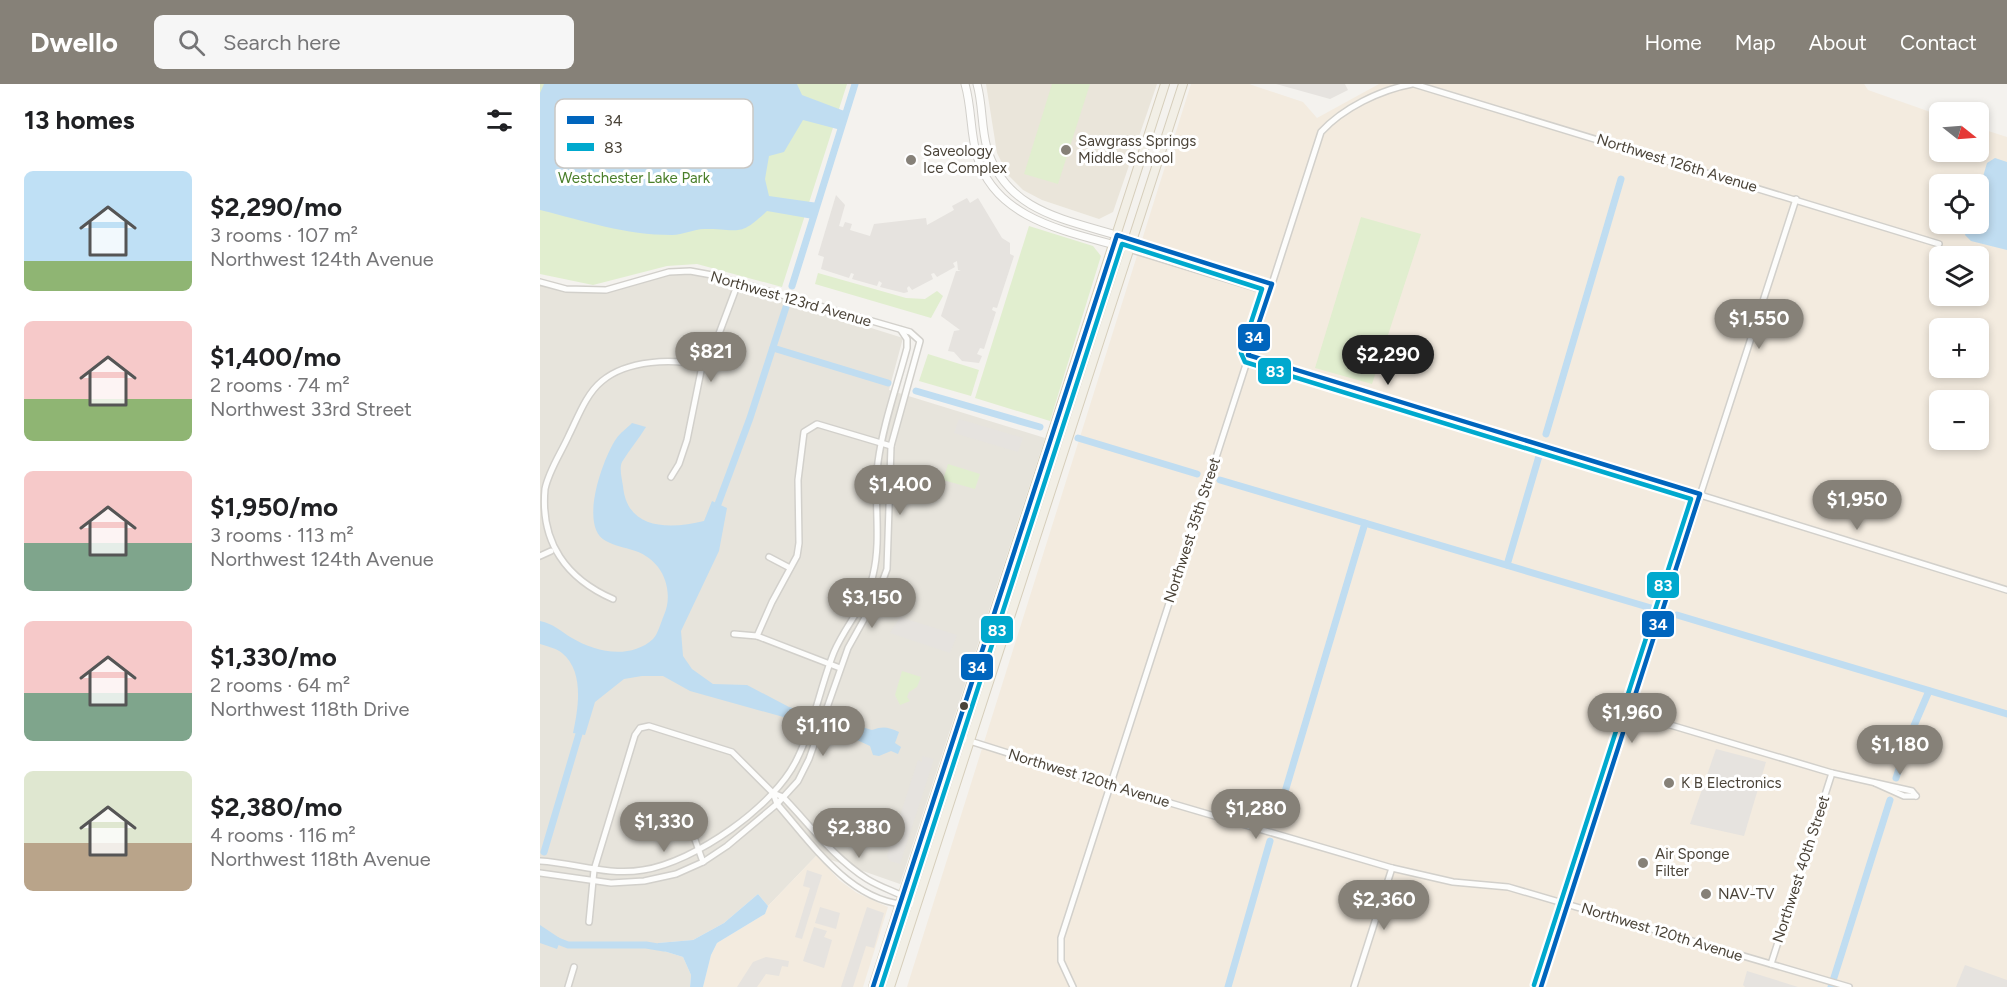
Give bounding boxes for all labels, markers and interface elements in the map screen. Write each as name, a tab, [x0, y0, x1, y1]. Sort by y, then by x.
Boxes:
search box	[154, 15, 574, 69]
text: Dwello	[30, 25, 118, 59]
icon: search	[175, 26, 208, 59]
text: Search here	[223, 29, 341, 56]
text: Home	[1645, 30, 1702, 55]
text: Map	[1735, 30, 1776, 55]
text: About	[1809, 30, 1867, 55]
text: Contact	[1900, 30, 1977, 55]
legend	[555, 99, 753, 168]
north arrow	[1929, 102, 1989, 162]
map controls	[1929, 102, 1989, 450]
text: 13 homes	[24, 104, 135, 136]
icon: filters	[483, 104, 516, 137]
text: 34	[604, 111, 623, 130]
street label: Northwest 126th Avenue	[1595, 130, 1759, 196]
place label: Sawgrass Springs Middle School	[1078, 132, 1196, 167]
text: 83	[604, 138, 623, 157]
place label: Saveology Ice Complex	[923, 142, 1007, 177]
marker: Sawgrass Springs Middle School	[1059, 143, 1073, 157]
marker: Saveology Ice Complex	[904, 153, 918, 167]
park label: Westchester Lake Park	[558, 169, 711, 187]
button: locate	[1929, 174, 1989, 234]
text: $2,290/mo	[210, 191, 342, 223]
icon: home	[72, 195, 144, 267]
text: 3 rooms · 107 m²	[210, 223, 358, 247]
button: layers	[1929, 246, 1989, 306]
text: Northwest 124th Avenue	[210, 247, 434, 271]
street label: Northwest 123rd Avenue	[709, 267, 873, 331]
pin: $1,550	[1710, 299, 1808, 350]
text: $1,550	[1729, 306, 1789, 330]
button: +	[1929, 318, 1989, 378]
line badge: 34	[1237, 323, 1271, 352]
text: 34	[1244, 328, 1264, 347]
pin: $821	[675, 332, 747, 383]
pin: $2,290	[1339, 335, 1437, 386]
text: $821	[689, 339, 733, 363]
text: $1,400/mo	[210, 341, 341, 373]
text: $2,290	[1356, 342, 1420, 366]
icon: home	[72, 345, 144, 417]
line badge: 83	[1257, 357, 1292, 385]
text: 83	[1266, 362, 1284, 381]
text: 2 rooms · 74 m²	[210, 373, 350, 397]
button: −	[1929, 390, 1989, 450]
text: Northwest 33rd Street	[210, 397, 412, 421]
street label: Northwest 35th Street	[1160, 455, 1224, 605]
pin: $1,400	[851, 465, 949, 516]
text: $1,400	[868, 472, 932, 496]
pin: $1,950	[1808, 480, 1906, 531]
text: $1,950	[1827, 487, 1887, 511]
text: $1,950/mo	[210, 491, 338, 523]
icon: home	[72, 495, 144, 567]
text: 3 rooms · 113 m²	[210, 523, 354, 547]
text: Northwest 124th Avenue	[210, 547, 434, 571]
line badge: 83	[1646, 571, 1680, 599]
text: 83	[1654, 576, 1672, 595]
pin: $3,150	[823, 578, 921, 629]
text: $3,150	[842, 585, 902, 609]
line badge: 34	[1641, 610, 1675, 638]
line badge: 83	[980, 615, 1014, 644]
text: 34	[1648, 615, 1668, 634]
text: 83	[988, 621, 1006, 640]
text: $1,330/mo	[210, 641, 337, 673]
icon: home	[72, 645, 144, 717]
line badge: 34	[960, 653, 994, 681]
text: 34	[967, 658, 987, 677]
text: 2 rooms · 64 m²	[210, 673, 350, 697]
pin: $1,960	[1583, 693, 1681, 744]
text: Northwest 118th Drive	[210, 697, 409, 721]
unlabelled marker	[958, 700, 970, 712]
text: $1,960	[1602, 700, 1662, 724]
pin: $1,110	[774, 706, 872, 757]
text: $1,110	[796, 713, 850, 737]
pin: $1,180	[1851, 725, 1949, 776]
text: $1,180	[1871, 732, 1929, 756]
street label: Northwest 120th Avenue	[1006, 745, 1172, 811]
place label: K B Electronics	[1681, 774, 1782, 792]
marker: K B Electronics	[1662, 776, 1676, 790]
pin: $1,280	[1207, 789, 1305, 840]
text: $2,380/mo	[210, 791, 342, 823]
street label: Northwest 40th Street	[1769, 793, 1833, 945]
icon: home	[72, 795, 144, 867]
text: $1,280	[1225, 796, 1287, 820]
pin: $1,330	[615, 802, 713, 853]
pin: $2,380	[810, 808, 908, 859]
text: $1,330	[634, 809, 694, 833]
text: $2,380	[827, 815, 891, 839]
text: 4 rooms · 116 m²	[210, 823, 356, 847]
place label: Air Sponge Filter	[1655, 845, 1730, 880]
text: Northwest 118th Avenue	[210, 847, 431, 871]
marker: Air Sponge Filter	[1636, 856, 1650, 870]
pin: $2,360	[1335, 880, 1433, 931]
place label: NAV-TV	[1718, 885, 1775, 903]
text: $2,360	[1352, 887, 1416, 911]
marker: NAV-TV	[1699, 887, 1713, 901]
street label: Northwest 120th Avenue	[1579, 899, 1745, 965]

